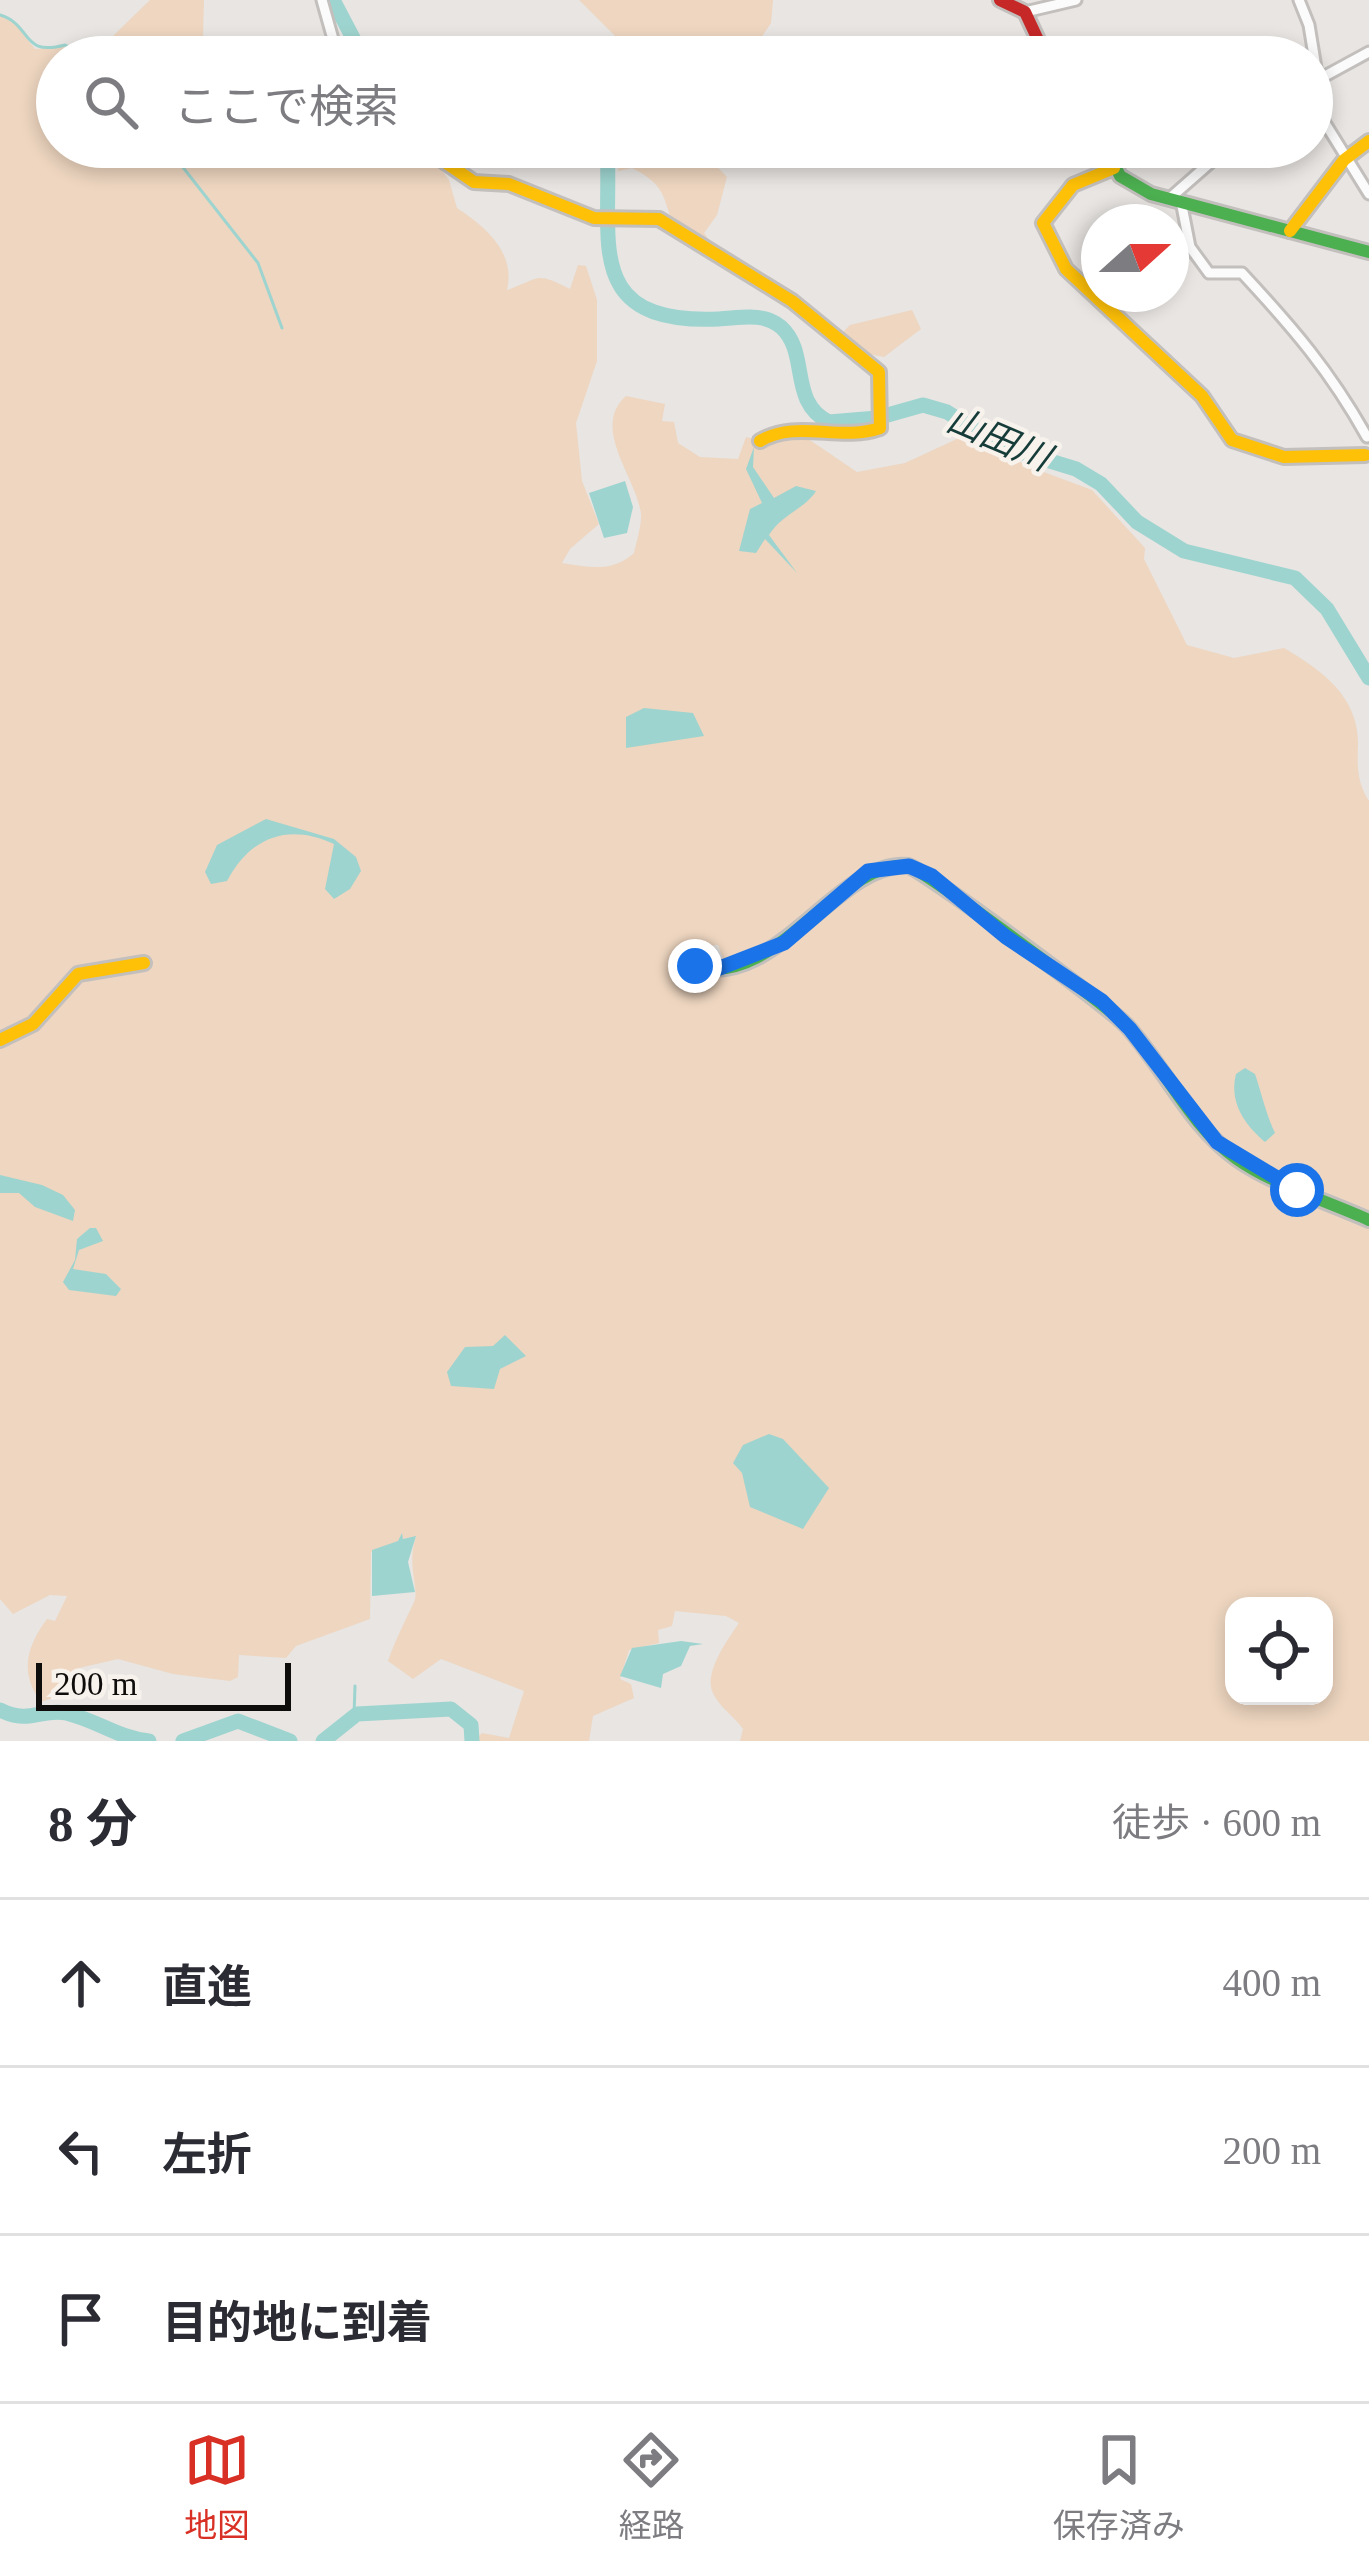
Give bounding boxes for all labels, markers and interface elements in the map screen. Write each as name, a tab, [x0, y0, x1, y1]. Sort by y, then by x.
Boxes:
search box	[36, 36, 1333, 168]
icon: search	[78, 69, 144, 135]
text: ここで検索	[174, 82, 399, 132]
north arrow	[1081, 204, 1189, 312]
water label: 山田川	[941, 399, 1060, 480]
route end	[668, 939, 722, 993]
route start	[1270, 1163, 1324, 1217]
map controls	[1225, 1597, 1333, 1705]
button: locate	[1225, 1597, 1333, 1705]
scale bar	[36, 1657, 291, 1710]
text: 200 m	[54, 1666, 137, 1702]
text: 8 分	[48, 1796, 137, 1852]
text: 徒歩 · 600 m	[1112, 1801, 1321, 1844]
icon: ahead	[48, 1950, 114, 2016]
text: 400 m	[1222, 1961, 1321, 2004]
text: 直進	[162, 1962, 252, 2012]
icon: left	[48, 2118, 114, 2184]
text: 200 m	[1222, 2129, 1321, 2172]
text: 左折	[162, 2130, 252, 2180]
icon: arrive	[48, 2286, 114, 2352]
text: 目的地に到着	[162, 2298, 432, 2348]
tab: 地図	[184, 2427, 250, 2547]
tab: 経路	[618, 2427, 684, 2547]
tab: 保存済み	[1053, 2427, 1185, 2547]

